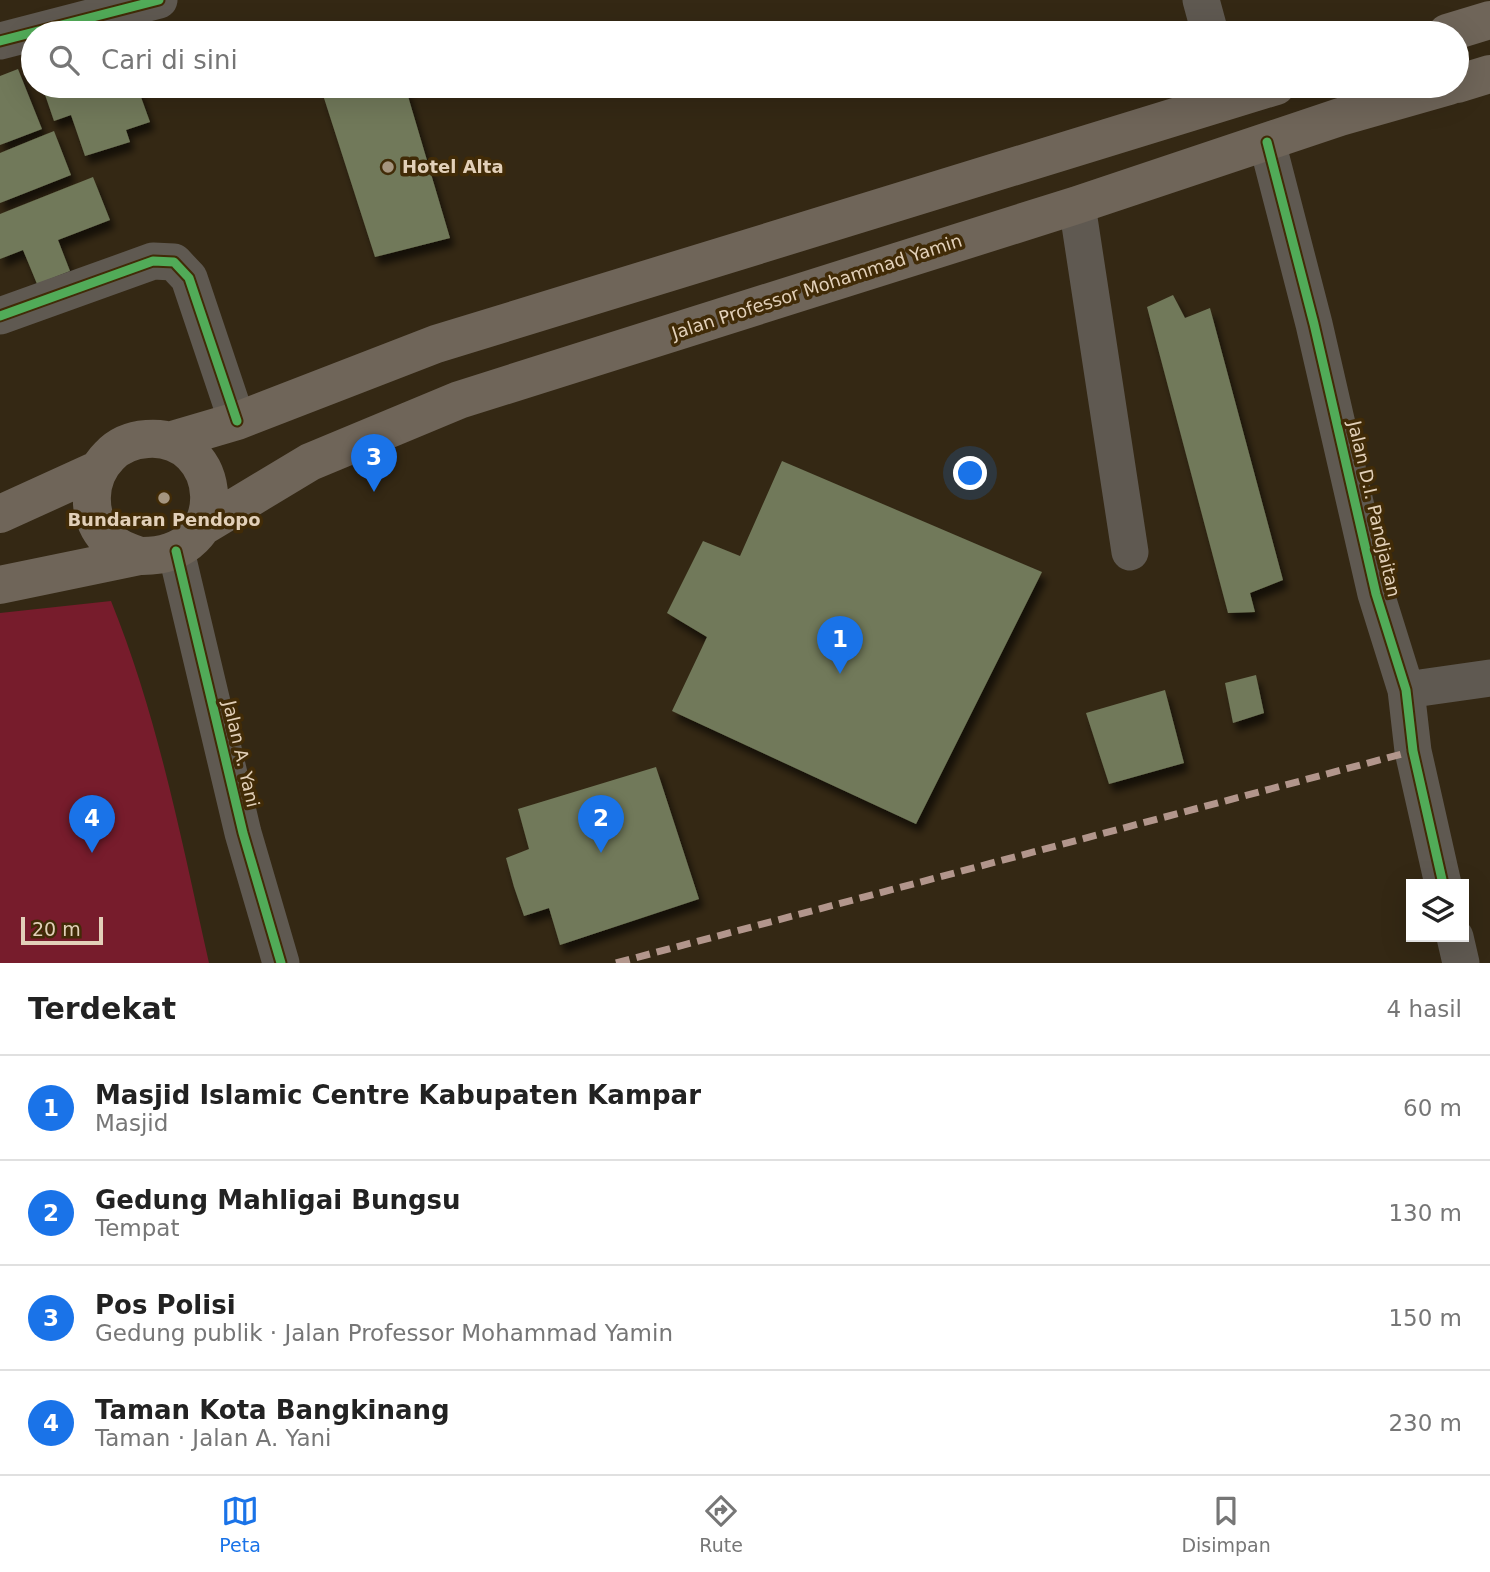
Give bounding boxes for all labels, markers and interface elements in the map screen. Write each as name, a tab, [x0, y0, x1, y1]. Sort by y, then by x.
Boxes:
search box	[21, 21, 1469, 98]
icon: search	[45, 41, 83, 79]
text: Cari di sini	[101, 45, 238, 75]
place label: Hotel Alta	[402, 156, 504, 177]
marker: Hotel Alta	[380, 159, 396, 175]
street label: Jalan Professor Mohammad Yamin	[668, 230, 965, 344]
street label: Jalan D.I. Pandjaitan	[1344, 418, 1405, 599]
pin: 3	[351, 434, 397, 492]
your location	[953, 456, 987, 490]
marker: Bundaran Pendopo	[156, 490, 172, 506]
place label: Bundaran Pendopo	[67, 509, 261, 530]
pin: 1	[817, 616, 863, 674]
street label: Jalan A. Yani	[219, 697, 264, 809]
pin: 4	[69, 795, 115, 853]
pin: 2	[578, 795, 624, 853]
map controls	[1406, 879, 1469, 942]
button: layers	[1406, 879, 1469, 942]
scale bar	[21, 914, 103, 946]
text: 20 m	[32, 918, 81, 940]
text: Terdekat	[28, 991, 176, 1026]
text: 4 hasil	[1387, 996, 1462, 1022]
text: Masjid Islamic Centre Kabupaten Kampar	[95, 1080, 701, 1110]
text: 1	[43, 1095, 59, 1121]
text: 60 m	[1403, 1095, 1462, 1121]
text: Masjid	[95, 1110, 168, 1136]
text: Gedung Mahligai Bungsu	[95, 1185, 461, 1215]
text: 2	[43, 1200, 59, 1226]
text: 130 m	[1388, 1200, 1462, 1226]
text: Tempat	[95, 1215, 179, 1241]
text: Pos Polisi	[95, 1290, 236, 1320]
text: 3	[43, 1305, 59, 1331]
text: 150 m	[1388, 1305, 1462, 1331]
text: Gedung publik · Jalan Professor Mohammad Yamin	[95, 1320, 673, 1346]
text: Taman Kota Bangkinang	[95, 1395, 450, 1425]
text: 4	[43, 1410, 59, 1436]
text: 230 m	[1388, 1410, 1462, 1436]
text: Taman · Jalan A. Yani	[95, 1425, 332, 1451]
tab: Peta	[219, 1492, 261, 1556]
tab: Rute	[699, 1492, 743, 1556]
tab: Disimpan	[1181, 1492, 1271, 1556]

